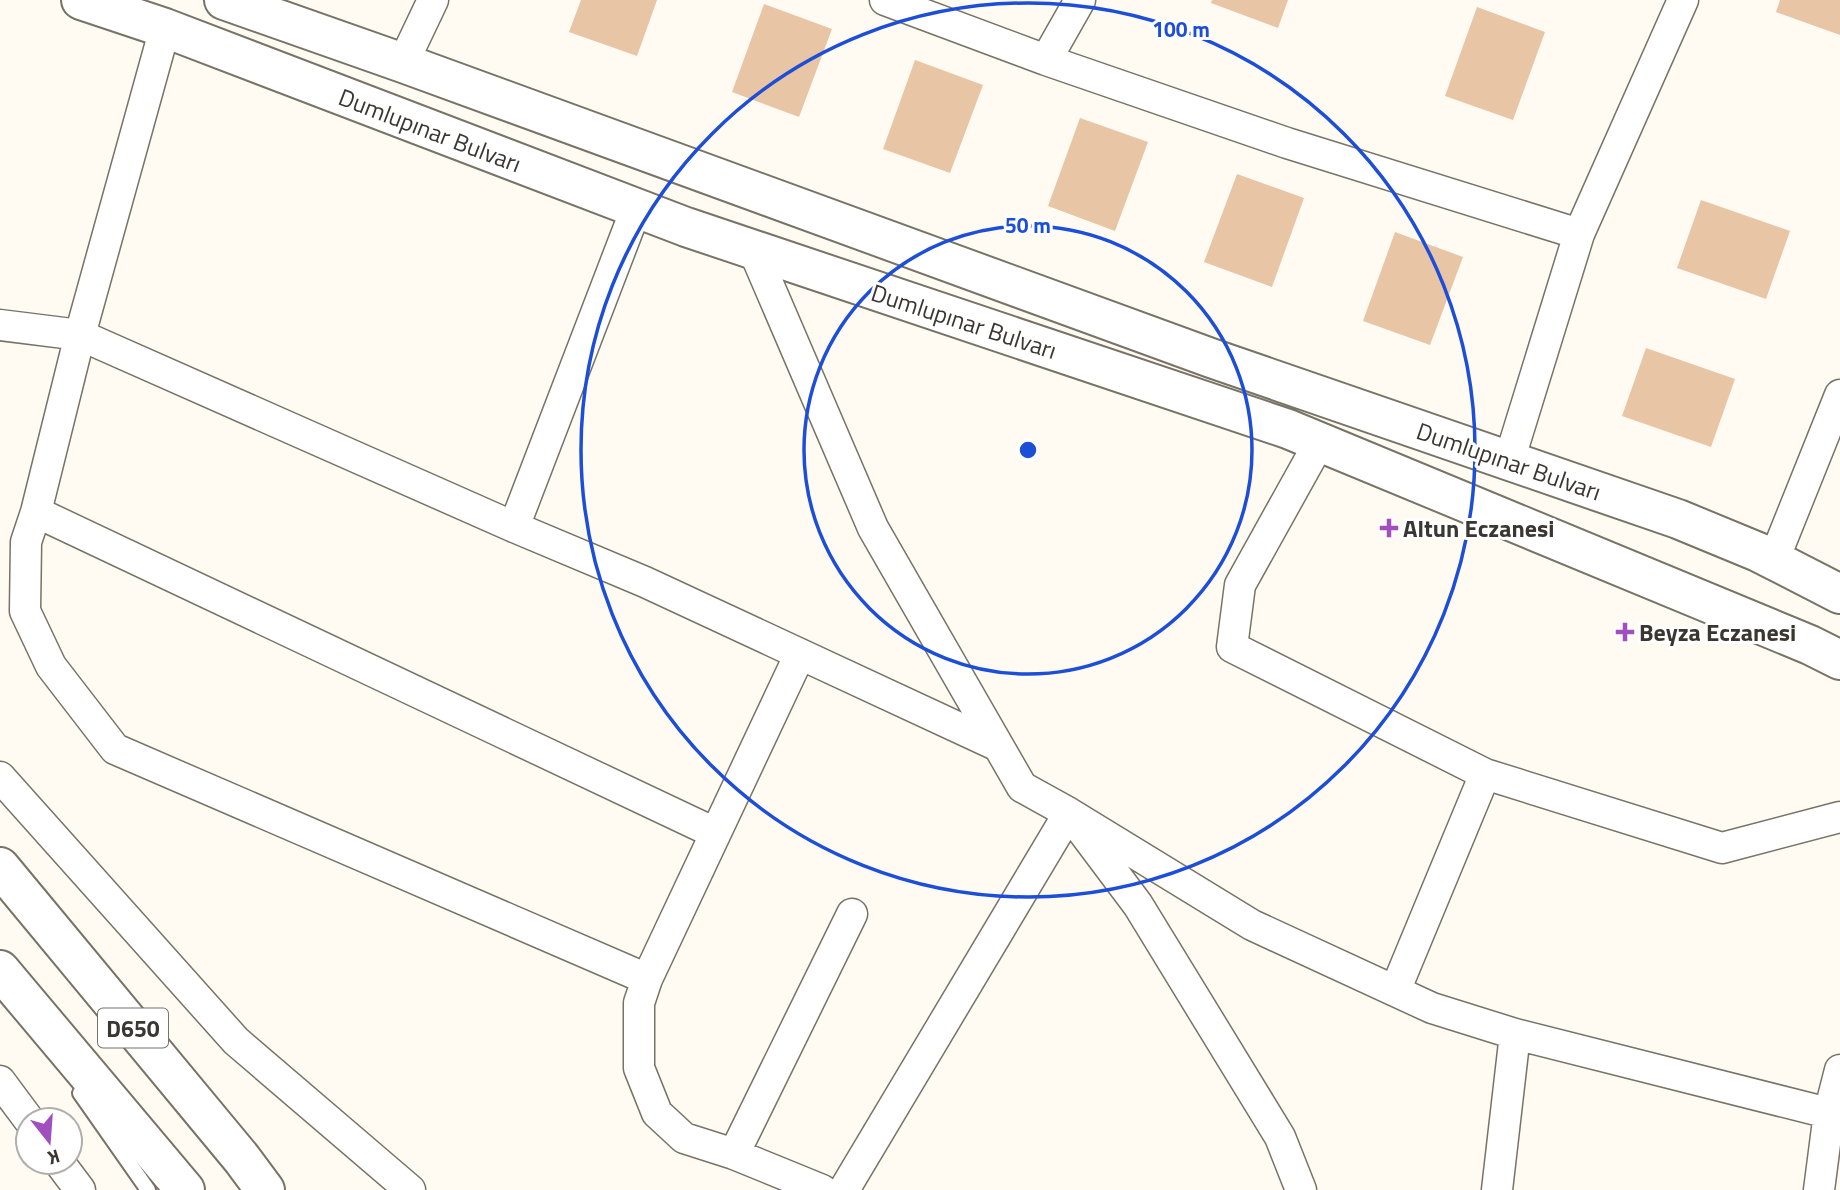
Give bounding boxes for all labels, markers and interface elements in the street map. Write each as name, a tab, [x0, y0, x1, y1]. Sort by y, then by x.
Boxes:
text: 100 m	[1152, 13, 1210, 45]
street label: Dumlupınar Bulvarı	[333, 79, 527, 181]
text: 50 m	[1005, 209, 1051, 241]
street label: Dumlupınar Bulvarı	[867, 274, 1061, 368]
street label: Dumlupınar Bulvarı	[1412, 413, 1606, 509]
centre of rings	[1016, 438, 1040, 462]
place label: Altun Eczanesi	[1403, 510, 1555, 546]
marker: Altun Eczanesi	[1381, 520, 1397, 536]
place label: Beyza Eczanesi	[1639, 614, 1796, 650]
marker: Beyza Eczanesi	[1617, 624, 1633, 640]
road number: D650	[98, 1009, 168, 1048]
north arrow	[14, 1106, 84, 1176]
text: K	[44, 1142, 64, 1173]

